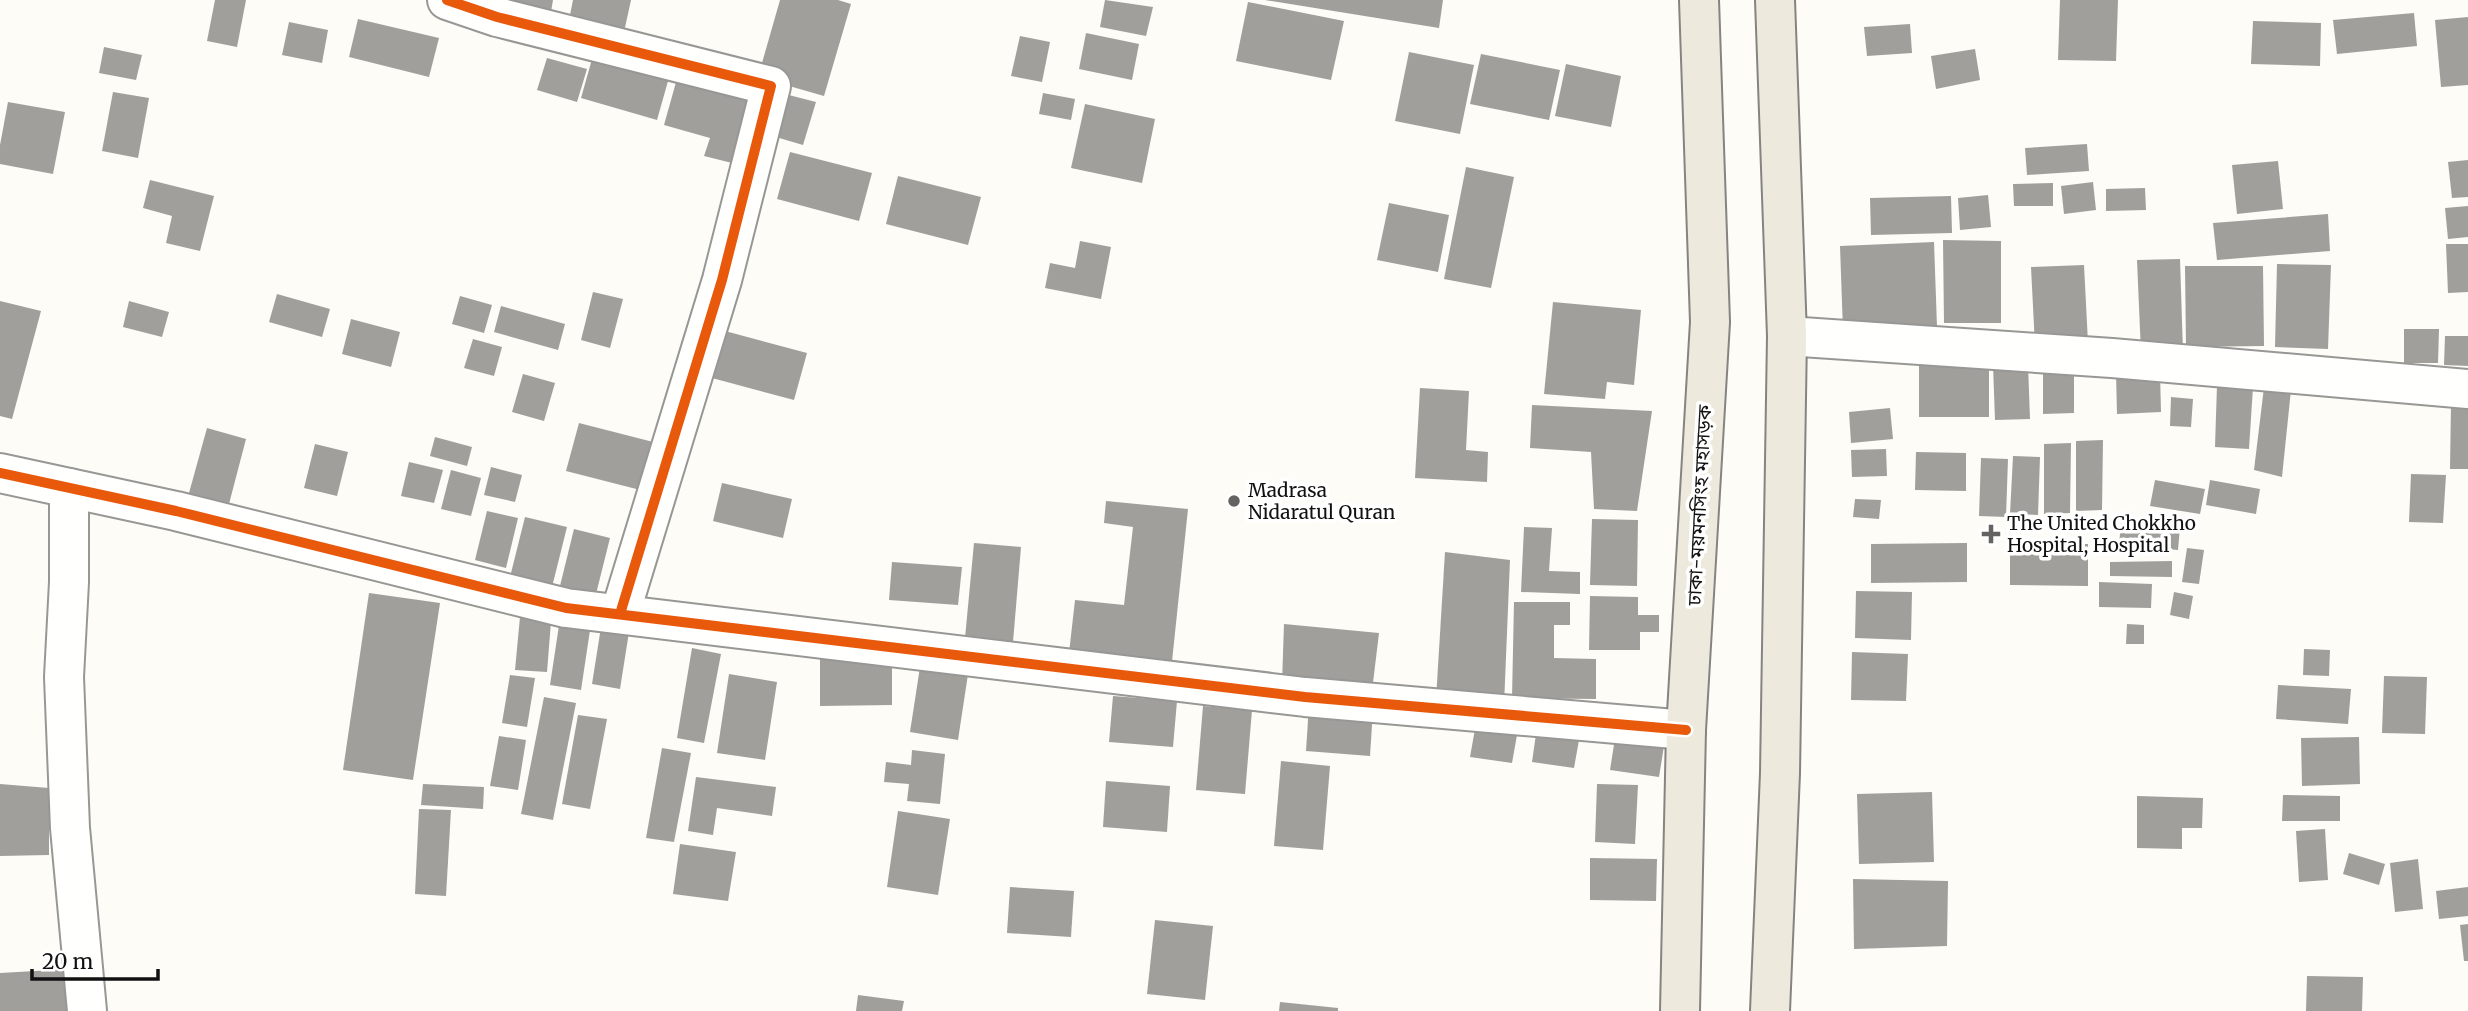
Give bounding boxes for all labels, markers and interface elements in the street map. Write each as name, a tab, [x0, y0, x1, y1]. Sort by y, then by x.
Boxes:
street label: ঢাকা-ময়মনসিংহ মহাসড়ক	[1682, 403, 1716, 607]
place label: Madrasa Nidaratul Quran	[1248, 478, 1396, 524]
marker: Madrasa Nidaratul Quran	[1226, 493, 1242, 509]
place label: The United Chokkho Hospital, Hospital	[2007, 511, 2196, 557]
marker: The United Chokkho Hospital, Hospital	[1981, 524, 2001, 544]
scale bar	[32, 937, 158, 981]
text: 20 m	[42, 948, 94, 975]

